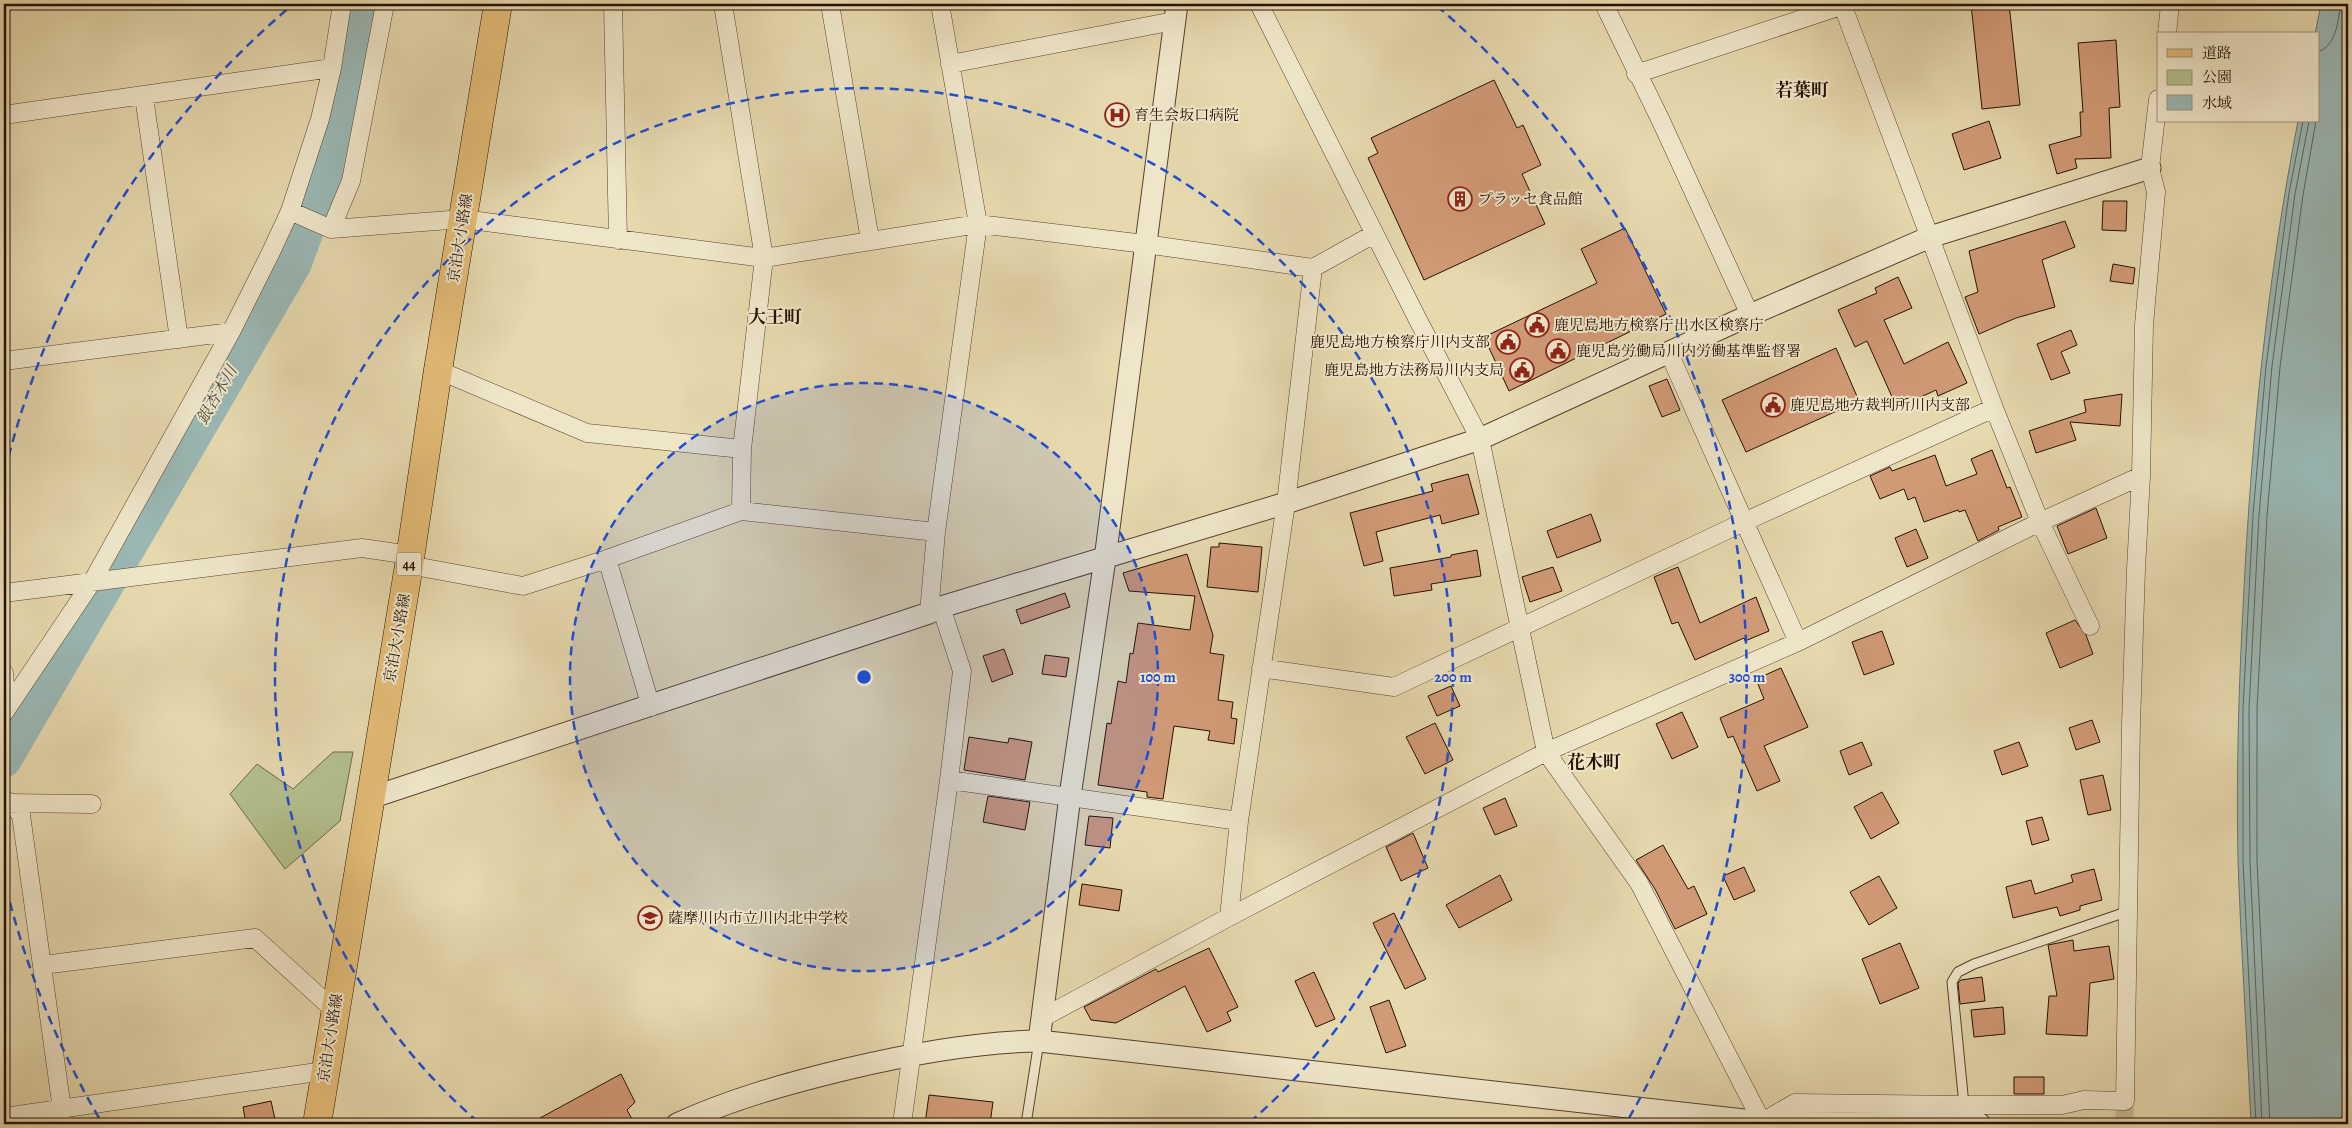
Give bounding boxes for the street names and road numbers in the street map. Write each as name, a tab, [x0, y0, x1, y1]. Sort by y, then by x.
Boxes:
street label: 京泊大小路線	[443, 192, 477, 284]
road number: 44	[396, 552, 422, 576]
street label: 京泊大小路線	[379, 592, 415, 684]
street label: 京泊大小路線	[313, 992, 347, 1084]

